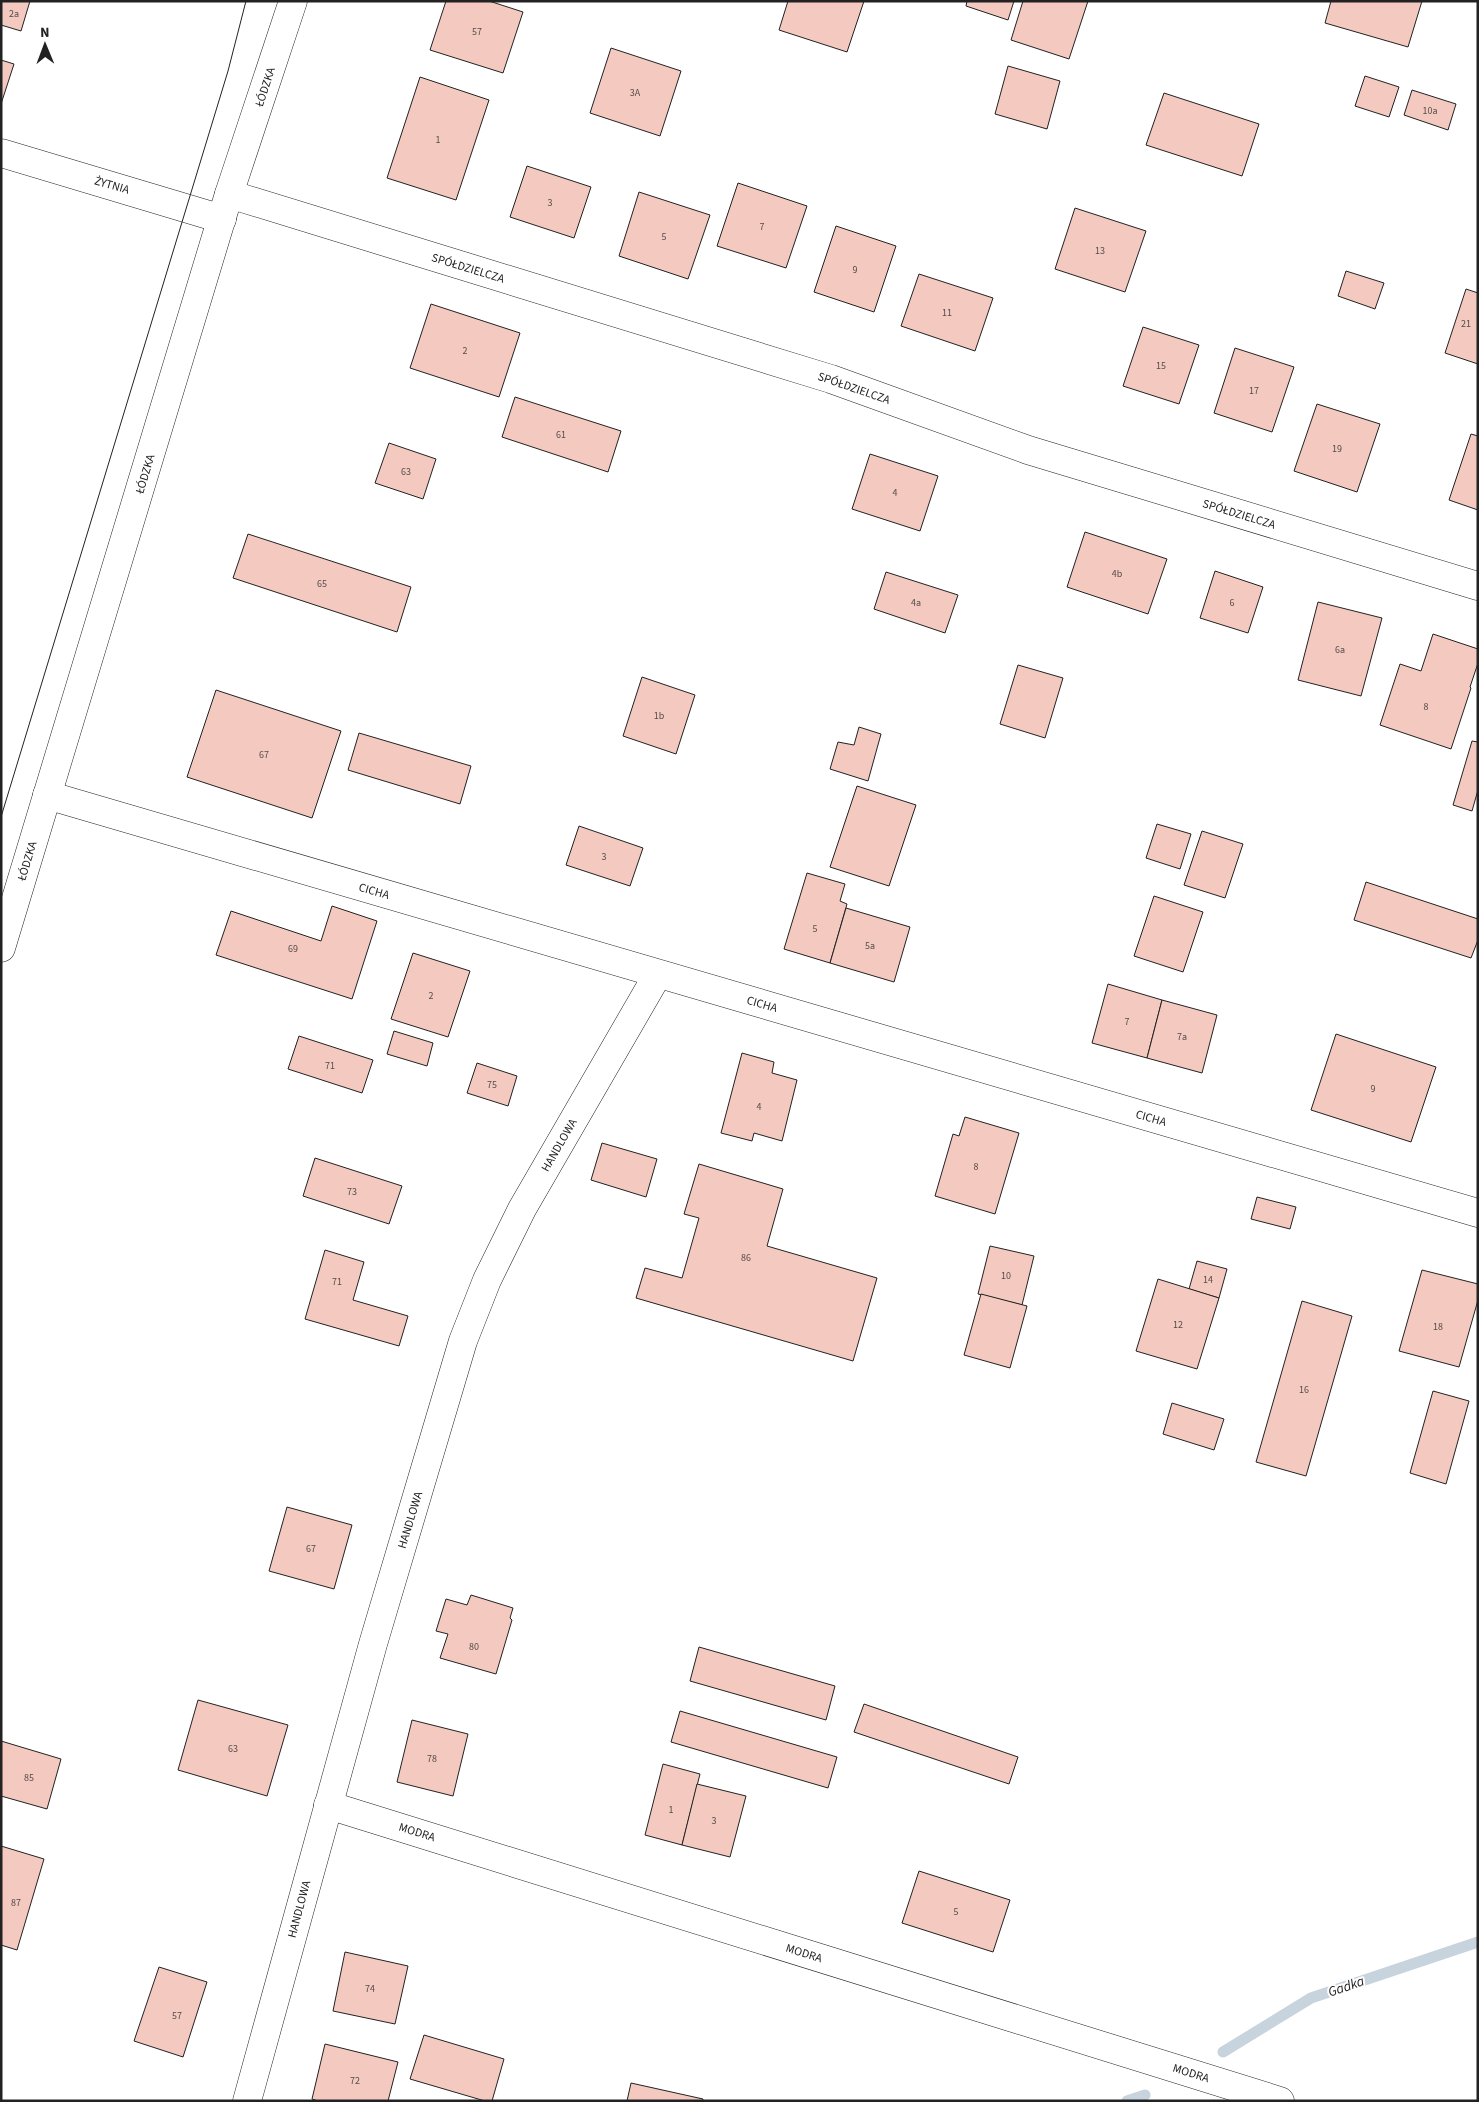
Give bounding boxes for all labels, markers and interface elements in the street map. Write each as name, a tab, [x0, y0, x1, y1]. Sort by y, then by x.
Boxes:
house number: 2a	[9, 7, 19, 21]
north arrow	[20, 20, 70, 70]
text: N	[40, 23, 50, 43]
house number: 57	[472, 25, 482, 39]
street label: ŁÓDZKA	[251, 65, 280, 110]
house number: 3A	[630, 86, 641, 100]
house number: 10a	[1423, 104, 1437, 118]
house number: 1	[436, 133, 441, 147]
street label: ŻYTNIA	[92, 172, 132, 199]
house number: 3	[548, 196, 553, 210]
house number: 7	[760, 220, 765, 234]
house number: 5	[662, 230, 667, 244]
house number: 13	[1095, 244, 1105, 258]
street label: SPÓŁDZIELCZA	[429, 249, 507, 288]
house number: 9	[853, 263, 858, 277]
house number: 11	[942, 306, 952, 320]
house number: 21	[1461, 317, 1471, 331]
house number: 2	[463, 344, 468, 358]
house number: 15	[1156, 359, 1166, 373]
street label: SPÓŁDZIELCZA	[815, 368, 893, 409]
house number: 17	[1249, 384, 1259, 398]
house number: 61	[556, 428, 566, 442]
house number: 19	[1332, 442, 1342, 456]
street label: ŁÓDZKA	[131, 452, 160, 497]
house number: 63	[401, 465, 411, 479]
house number: 4	[893, 486, 898, 500]
street label: SPÓŁDZIELCZA	[1200, 495, 1278, 534]
house number: 4b	[1112, 567, 1123, 581]
house number: 65	[317, 577, 327, 591]
house number: 4a	[911, 596, 921, 610]
house number: 6	[1230, 596, 1235, 610]
house number: 6a	[1335, 643, 1345, 657]
house number: 8	[1424, 700, 1429, 714]
house number: 1b	[654, 709, 665, 723]
house number: 67	[259, 748, 269, 762]
street label: ŁÓDZKA	[13, 839, 42, 884]
house number: 3	[602, 850, 607, 864]
street label: CICHA	[357, 879, 392, 904]
house number: 5	[813, 922, 818, 936]
house number: 5a	[865, 939, 875, 953]
house number: 69	[288, 942, 298, 956]
house number: 2	[429, 989, 434, 1003]
street label: CICHA	[745, 992, 780, 1017]
house number: 7	[1125, 1015, 1130, 1029]
house number: 7a	[1177, 1030, 1187, 1044]
house number: 71	[325, 1059, 335, 1073]
house number: 75	[487, 1078, 497, 1092]
house number: 9	[1371, 1082, 1376, 1096]
house number: 4	[757, 1100, 762, 1114]
street label: CICHA	[1134, 1106, 1169, 1131]
street label: HANDLOWA	[537, 1115, 582, 1175]
house number: 8	[974, 1160, 979, 1174]
house number: 73	[347, 1185, 357, 1199]
house number: 86	[741, 1251, 751, 1265]
house number: 10	[1001, 1269, 1011, 1283]
house number: 14	[1203, 1273, 1213, 1287]
house number: 71	[332, 1275, 342, 1289]
house number: 12	[1173, 1318, 1183, 1332]
house number: 18	[1433, 1320, 1443, 1334]
house number: 16	[1299, 1383, 1309, 1397]
street label: HANDLOWA	[394, 1489, 427, 1551]
house number: 67	[306, 1542, 316, 1556]
house number: 80	[469, 1640, 479, 1654]
house number: 63	[228, 1742, 238, 1756]
house number: 78	[427, 1752, 437, 1766]
house number: 85	[24, 1771, 34, 1785]
house number: 1	[669, 1803, 674, 1817]
house number: 3	[712, 1814, 717, 1828]
street label: MODRA	[396, 1819, 438, 1846]
street label: HANDLOWA	[284, 1878, 315, 1940]
house number: 87	[11, 1896, 21, 1910]
house number: 5	[954, 1905, 959, 1919]
street label: MODRA	[783, 1940, 825, 1967]
water label: Gadka	[1326, 1971, 1368, 2002]
house number: 74	[365, 1982, 375, 1996]
house number: 57	[172, 2009, 182, 2023]
street label: MODRA	[1170, 2060, 1212, 2087]
house number: 72	[350, 2074, 360, 2088]

